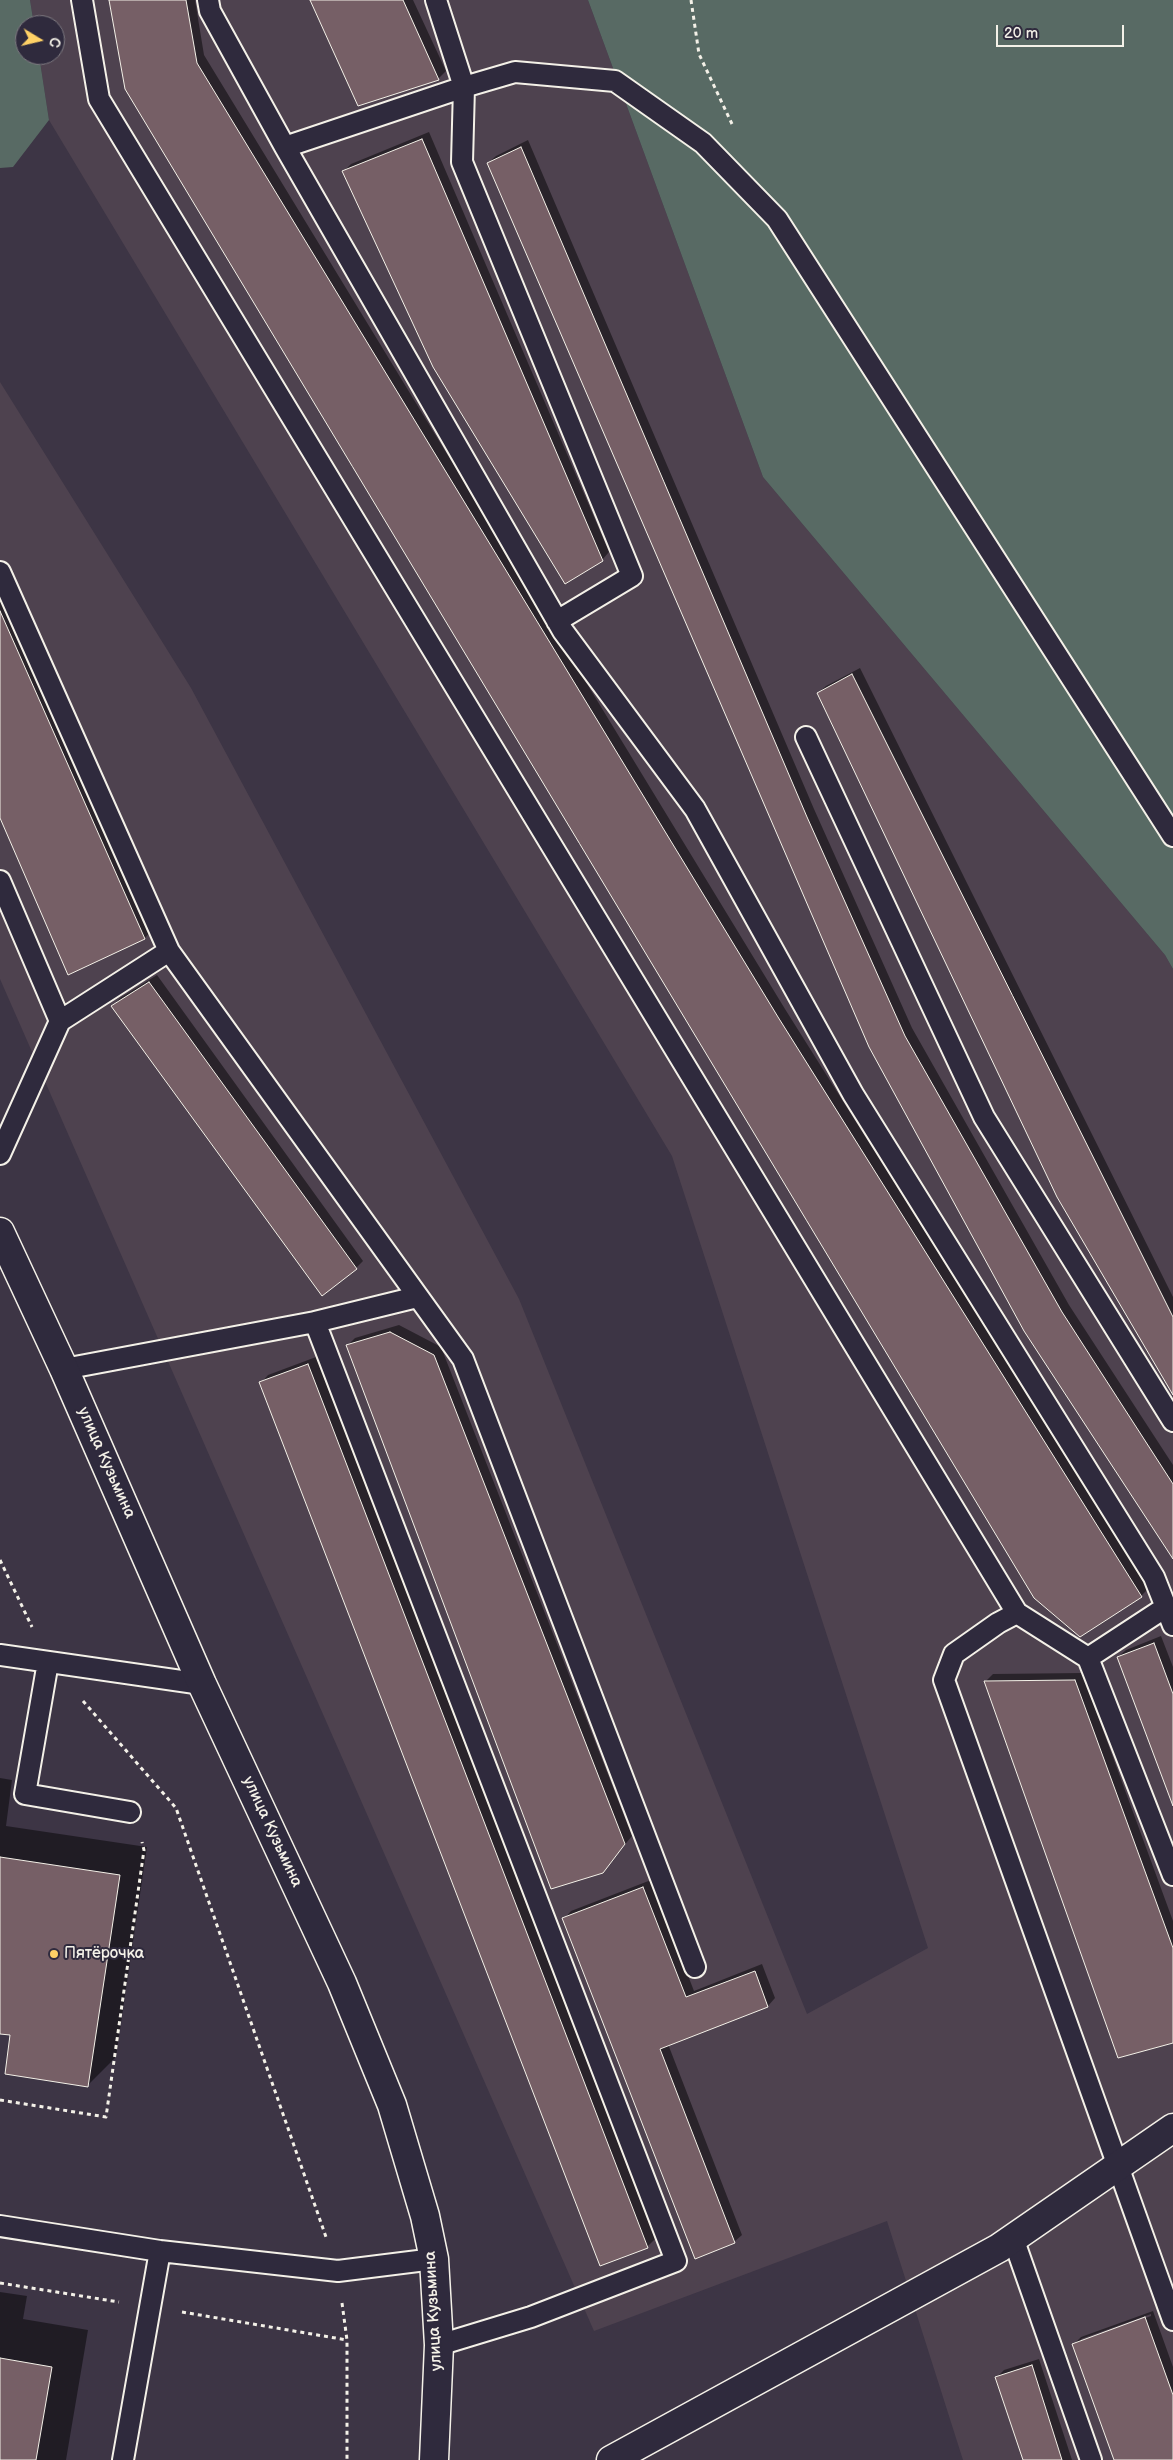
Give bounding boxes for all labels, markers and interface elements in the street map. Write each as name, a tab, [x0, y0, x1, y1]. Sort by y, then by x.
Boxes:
north arrow	[15, 15, 65, 65]
scale bar	[998, 15, 1126, 47]
text: 20 m	[1004, 24, 1038, 43]
text: С	[45, 36, 63, 48]
street label: улица Кузьмина	[73, 1404, 139, 1522]
street label: улица Кузьмина	[238, 1774, 306, 1890]
place label: Пятёрочка	[64, 1944, 144, 1964]
marker: Пятёрочка	[48, 1948, 60, 1960]
street label: улица Кузьмина	[421, 2251, 447, 2371]

